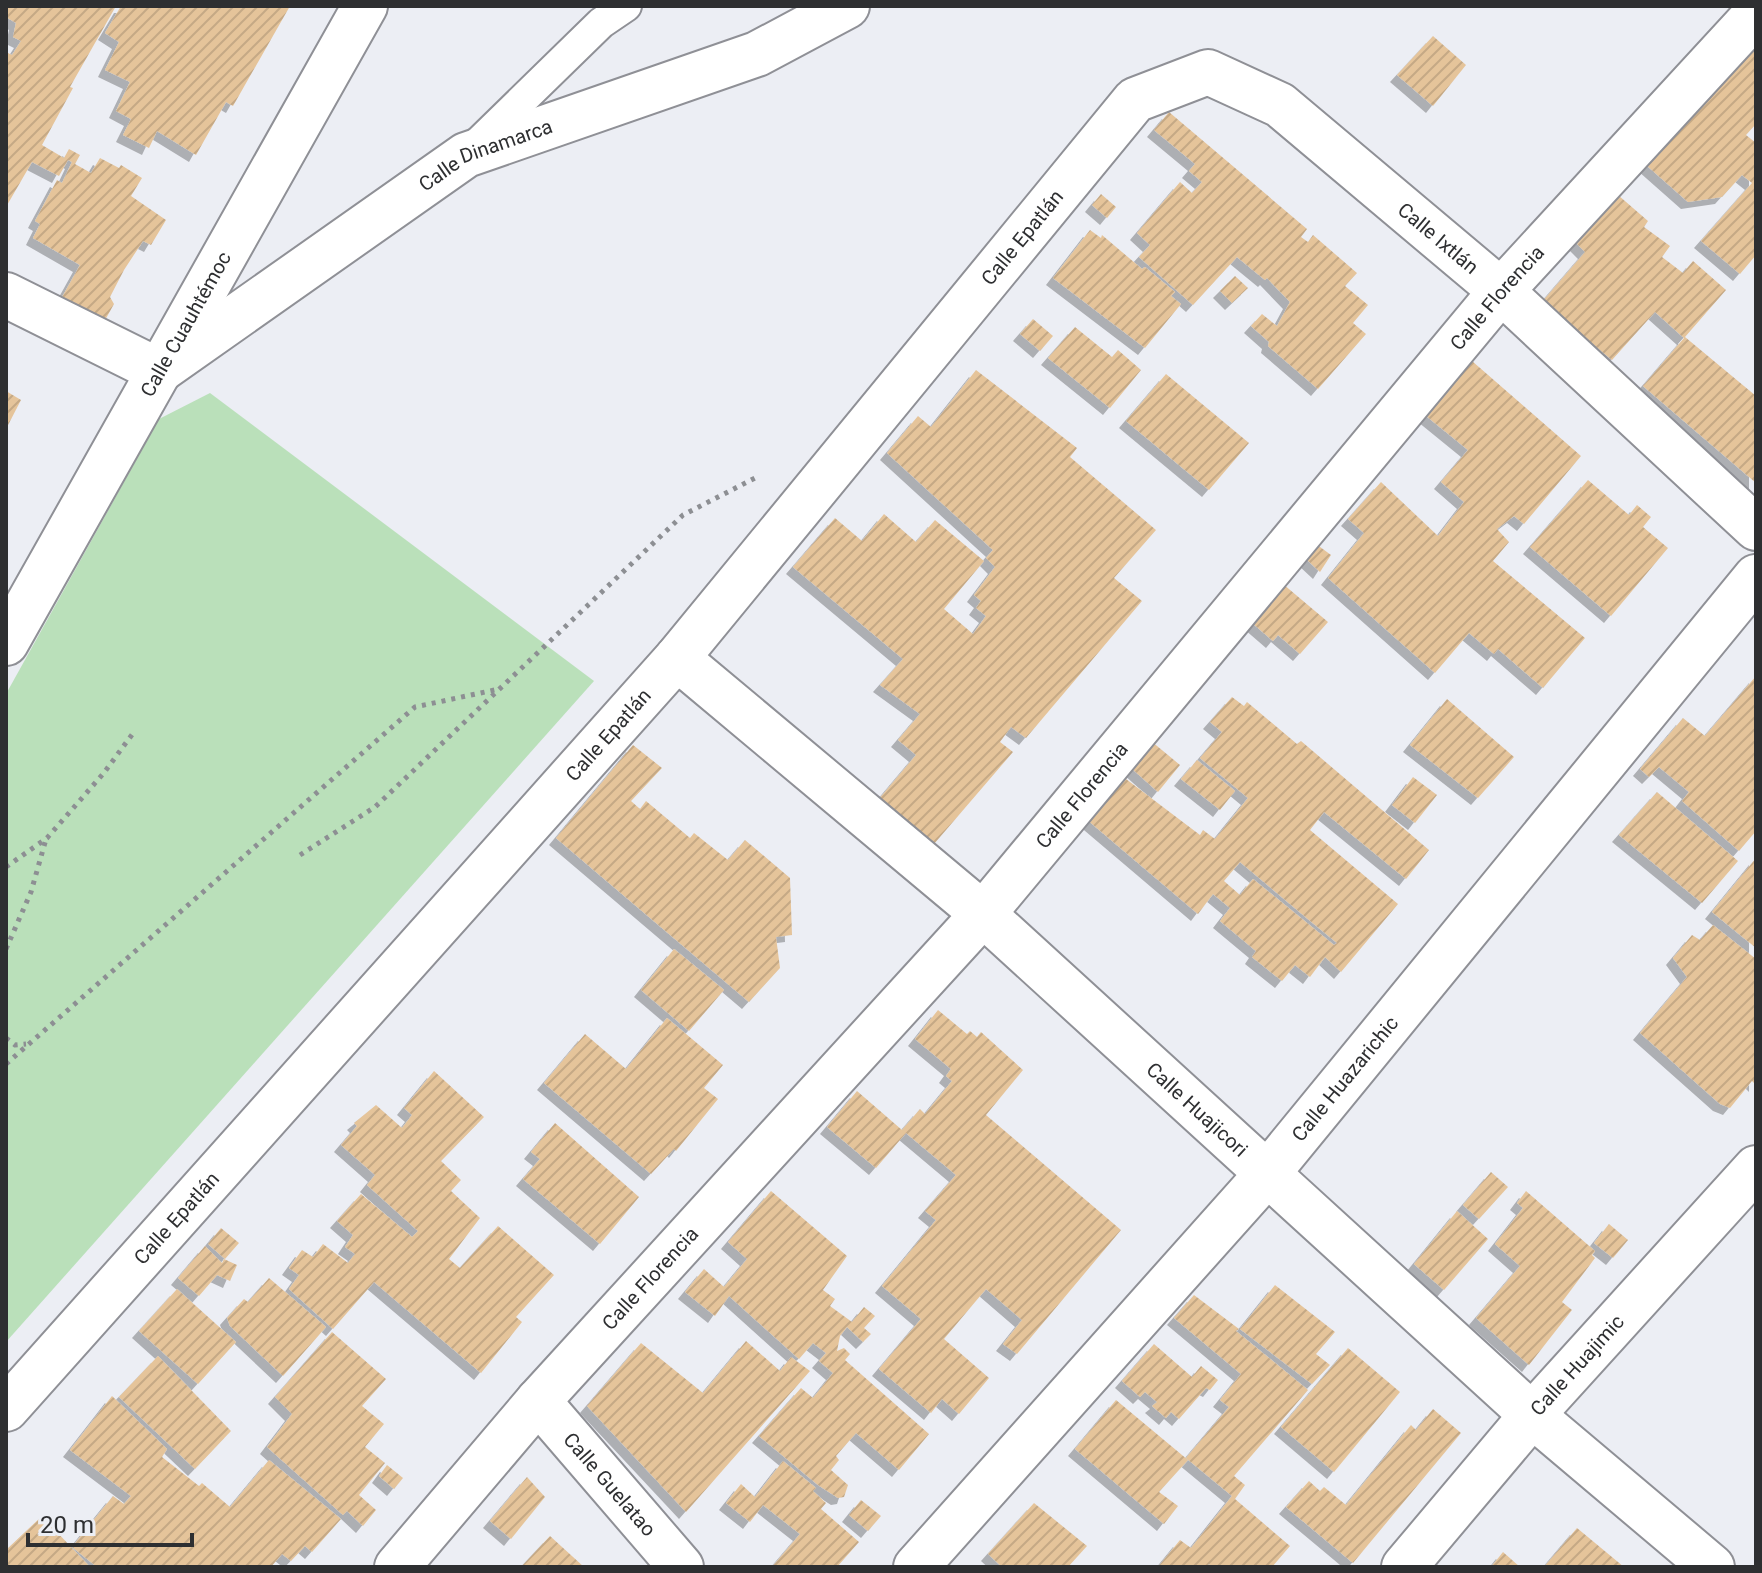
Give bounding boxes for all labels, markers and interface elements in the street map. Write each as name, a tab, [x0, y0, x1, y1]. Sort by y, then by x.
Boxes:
street label: Calle Dinamarca	[414, 114, 556, 196]
street label: Calle Epatlán	[976, 185, 1068, 290]
street label: Calle Ixtlán	[1393, 197, 1483, 279]
street label: Calle Florencia	[1445, 240, 1549, 355]
street label: Calle Cuauhtémoc	[135, 247, 236, 401]
street label: Calle Epatlán	[561, 684, 656, 786]
street label: Calle Florencia	[1031, 737, 1133, 853]
street label: Calle Huazarichic	[1287, 1011, 1403, 1146]
street label: Calle Huajicori	[1142, 1057, 1253, 1162]
street label: Calle Epatlán	[129, 1167, 224, 1269]
street label: Calle Florencia	[597, 1222, 703, 1335]
street label: Calle Huajimic	[1525, 1310, 1629, 1421]
street label: Calle Guelatao	[559, 1428, 661, 1541]
scale bar	[28, 1497, 192, 1547]
text: 20 m	[40, 1511, 94, 1539]

